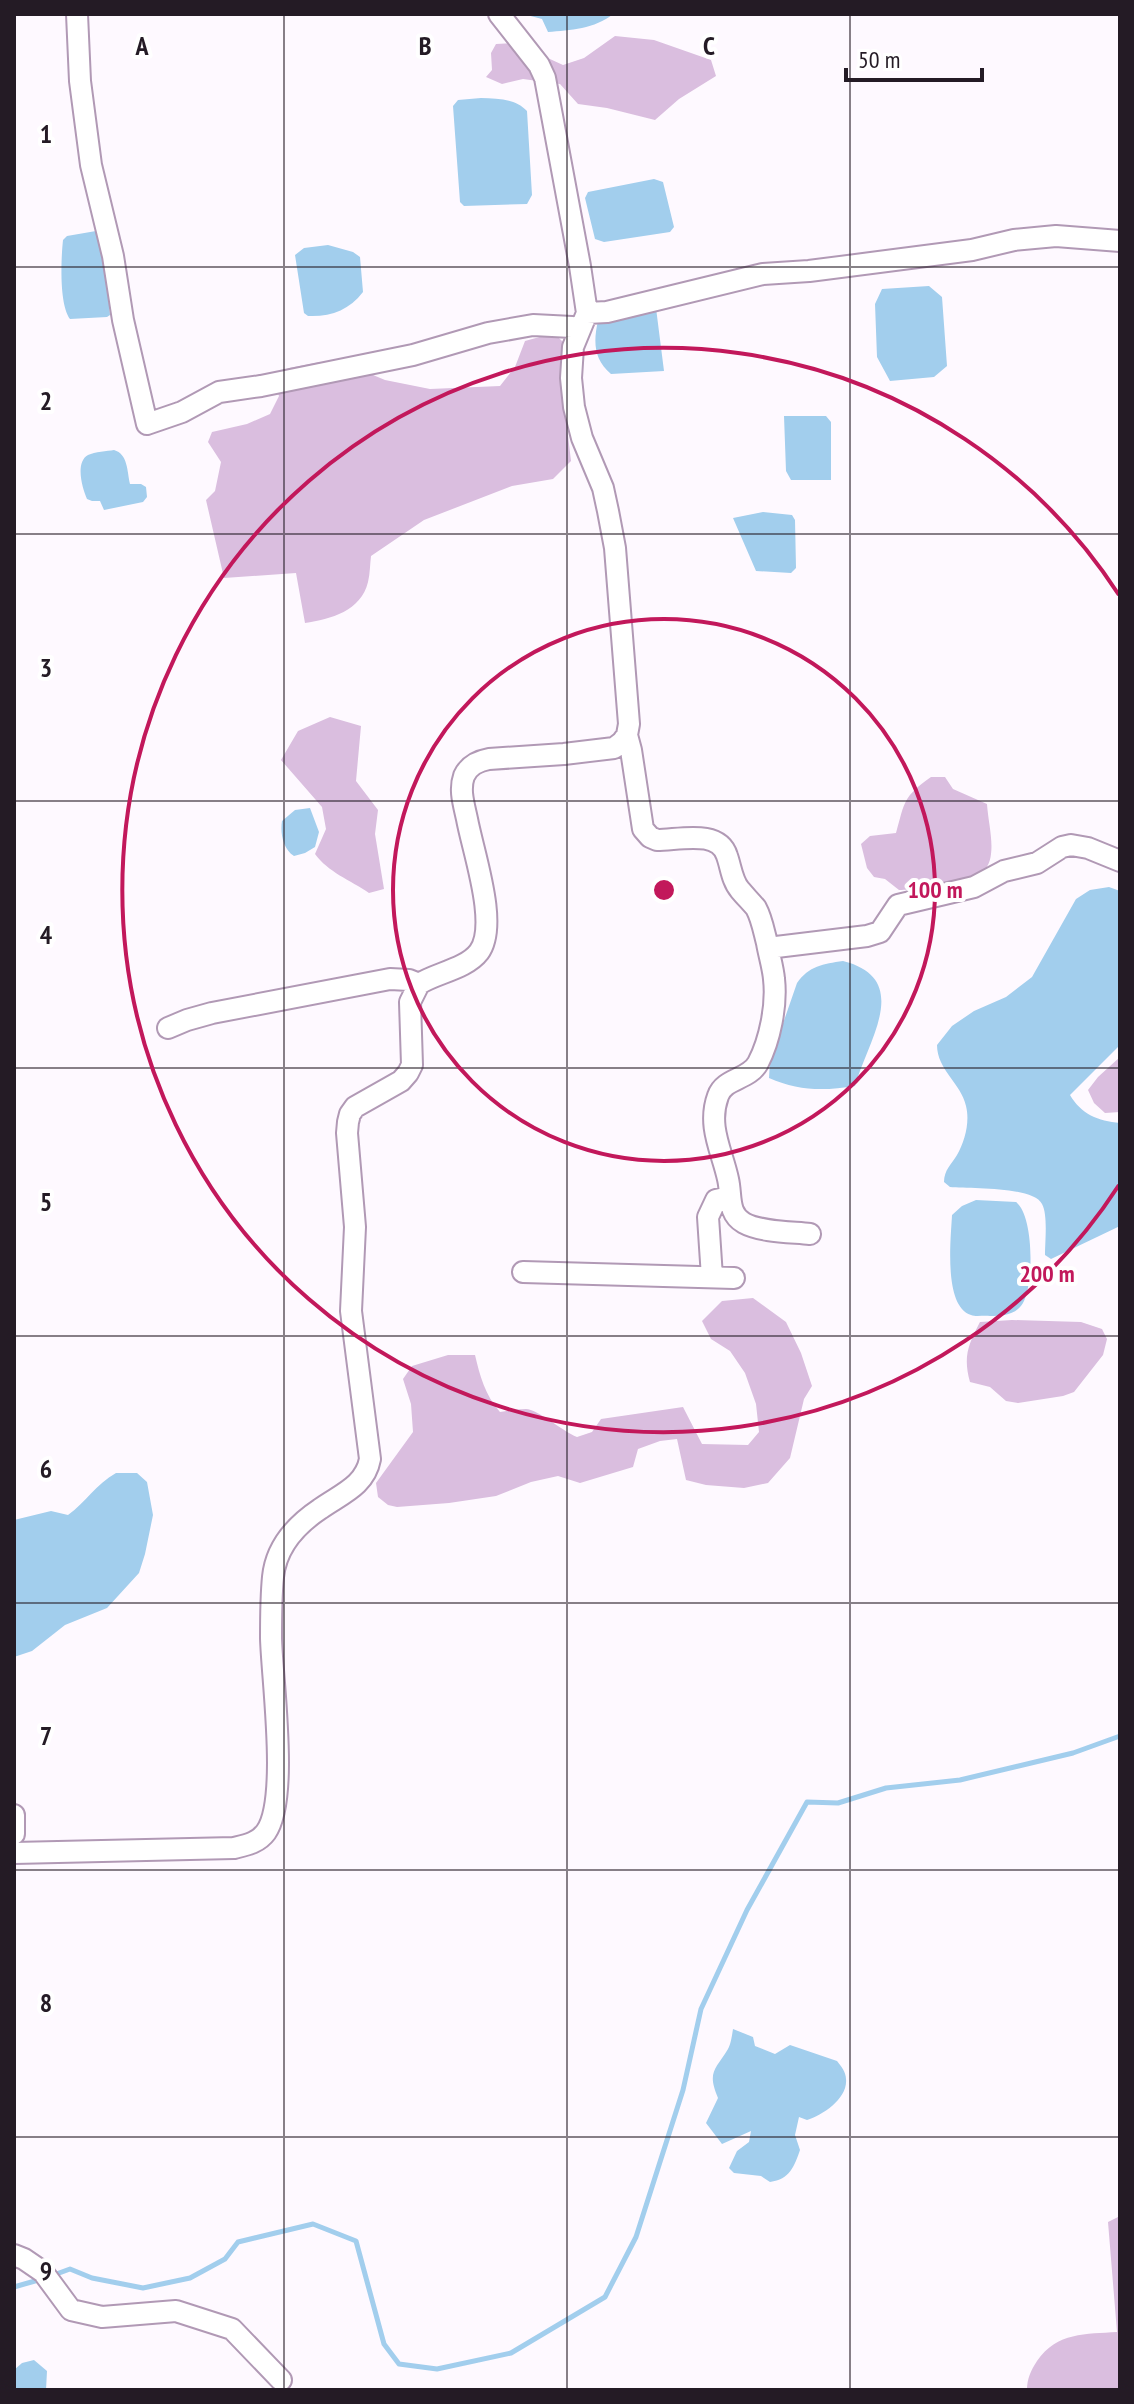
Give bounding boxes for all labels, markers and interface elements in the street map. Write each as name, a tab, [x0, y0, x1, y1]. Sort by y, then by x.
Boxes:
text: A	[134, 29, 149, 62]
text: B	[419, 29, 432, 62]
text: C	[703, 29, 715, 62]
scale bar	[846, 32, 982, 82]
text: 50 m	[858, 44, 900, 75]
text: 1	[40, 117, 52, 150]
text: 2	[40, 384, 52, 417]
text: 3	[40, 651, 52, 684]
text: 100 m	[907, 874, 963, 905]
centre of rings	[650, 876, 678, 904]
text: 4	[40, 918, 53, 951]
text: 5	[40, 1185, 52, 1218]
text: 200 m	[1019, 1258, 1075, 1289]
text: 6	[40, 1452, 52, 1485]
text: 7	[40, 1719, 52, 1752]
text: 8	[40, 1986, 52, 2019]
text: 9	[40, 2254, 52, 2287]

